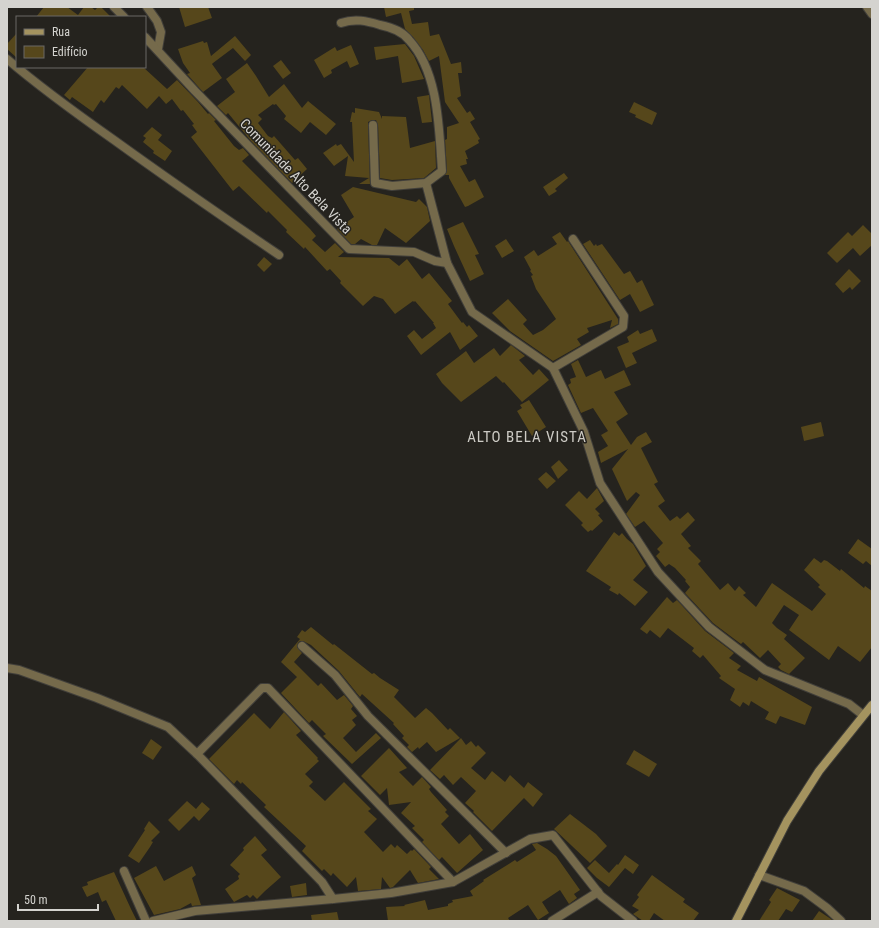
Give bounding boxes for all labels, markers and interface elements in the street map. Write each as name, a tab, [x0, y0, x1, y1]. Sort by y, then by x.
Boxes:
legend	[16, 16, 146, 68]
text: Rua	[52, 25, 70, 39]
text: Edifício	[52, 45, 88, 59]
street label: Comunidade Alto Bela Vista	[237, 115, 355, 237]
district label: ALTO BELA VISTA	[467, 428, 587, 446]
scale bar	[18, 886, 98, 912]
text: 50 m	[24, 893, 48, 907]

